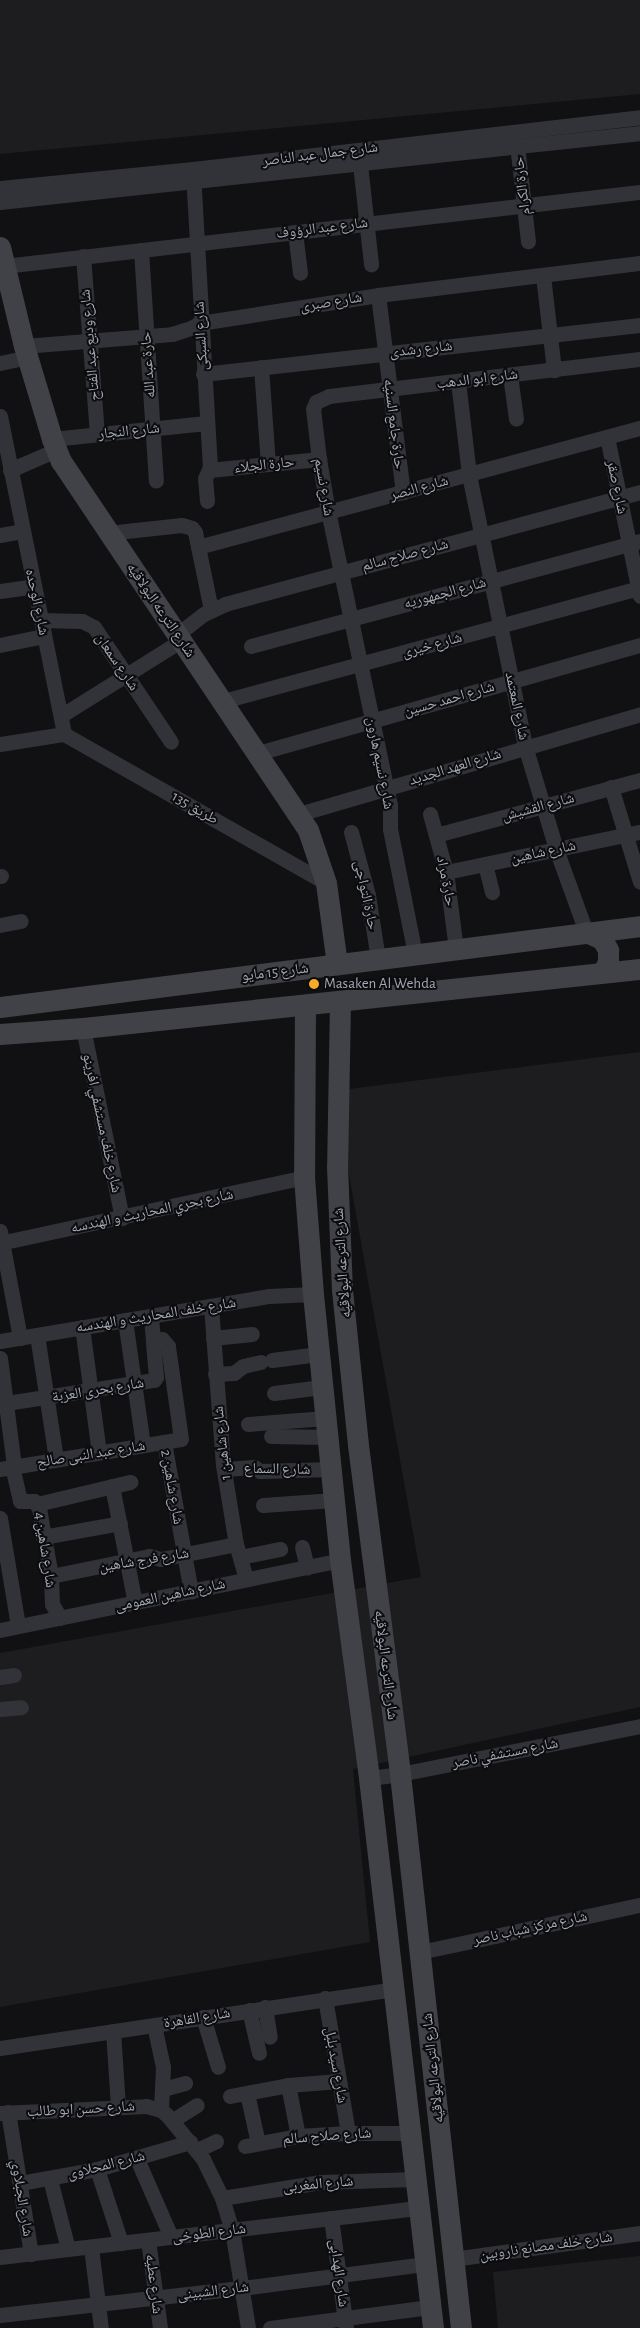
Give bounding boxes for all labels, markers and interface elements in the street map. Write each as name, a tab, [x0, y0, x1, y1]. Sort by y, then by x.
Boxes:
street label: شارع جمال عبد الناصر	[261, 138, 379, 170]
street label: حارة الكرام	[510, 156, 534, 216]
street label: شارع عبد الرؤوف	[275, 213, 369, 243]
street label: شارع صبرى	[299, 288, 363, 316]
street label: شارع وديع عبد الفتاح	[76, 289, 104, 401]
street label: شارع السبكى	[190, 301, 212, 371]
street label: حارة عبد الله	[137, 331, 159, 399]
street label: شارع رشدى	[389, 337, 453, 361]
street label: شارع ابو الدهب	[435, 365, 519, 393]
street label: حارة جامع السنيه	[380, 378, 408, 470]
street label: شارع النجار	[97, 419, 161, 443]
street label: حارة الجلاء	[233, 453, 295, 477]
street label: شارع نسيم	[310, 457, 338, 517]
street label: شارع صقر	[603, 458, 631, 516]
street label: شارع النصر	[388, 472, 450, 504]
street label: شارع صلاح سالم	[360, 535, 450, 575]
street label: شارع الترعه البولاقيه	[123, 559, 199, 661]
street label: شارع الوحده	[21, 567, 53, 637]
street label: شارع الجمهوريه	[402, 573, 488, 613]
street label: شارع خيرى	[400, 628, 464, 662]
street label: شارع سمعان	[91, 630, 143, 694]
street label: شارع المعتمد	[501, 670, 533, 742]
street label: شارع احمد حسين	[402, 677, 496, 721]
street label: شارع نسيم هارون	[362, 715, 398, 811]
street label: شارع العهد الجديد	[407, 744, 503, 790]
street label: طريق 135	[168, 788, 222, 828]
street label: شارع القشيش	[500, 789, 576, 825]
street label: شارع شاهين	[509, 836, 577, 868]
street label: حارة مراد	[432, 855, 460, 907]
street label: حارة التواجى	[350, 859, 382, 931]
street label: شارع 15 مايو	[240, 959, 310, 985]
place label: Masaken Al Wehda	[324, 975, 436, 993]
marker: Masaken Al Wehda	[308, 978, 320, 990]
street label: شارع خلف مستشفي افرينو	[78, 1052, 126, 1194]
street label: شارع بحري المحاريث و الهندسه	[69, 1185, 235, 1237]
street label: شارع الترعه البولاقيه	[329, 1207, 355, 1319]
street label: شارع خلف المحاريث و الهندسه	[75, 1293, 237, 1337]
street label: شارع بحرى العزبة	[51, 1374, 145, 1406]
street label: شارع شاهين 1	[209, 1405, 235, 1481]
street label: شارع عبد النبى صالح	[35, 1437, 147, 1471]
street label: شارع شاهين 2	[157, 1448, 187, 1526]
street label: شارع السماع	[243, 1459, 311, 1479]
street label: شارع شاهين 4	[30, 1511, 60, 1589]
street label: شارع فرج شاهين	[98, 1544, 190, 1576]
street label: شارع شاهين العمومى	[113, 1575, 227, 1615]
street label: شارع الترعه البولاقيه	[370, 1609, 402, 1721]
street label: شارع مستشفي ناصر	[451, 1734, 559, 1772]
street label: شارع مركز شباب ناصر	[471, 1907, 589, 1949]
street label: شارع القاهرة	[162, 2004, 232, 2032]
street label: شارع الترعه البولاقيه	[418, 2012, 448, 2124]
street label: شارع سيد بلبل	[320, 2026, 352, 2104]
street label: شارع حسن ابو طالب	[27, 2097, 135, 2121]
street label: شارع صلاح سالم	[282, 2124, 372, 2148]
street label: شارع المحلاوى	[65, 2147, 147, 2183]
street label: شارع الجبلاوي	[7, 2158, 37, 2238]
street label: شارع المغربى	[282, 2172, 354, 2196]
street label: شارع الطوخى	[171, 2220, 247, 2246]
street label: شارع خلف مصانع ناروبين	[478, 2228, 614, 2264]
street label: شارع الهدابى	[325, 2238, 353, 2308]
street label: شارع عطيه	[141, 2253, 167, 2315]
street label: شارع الشبينى	[176, 2278, 250, 2304]

